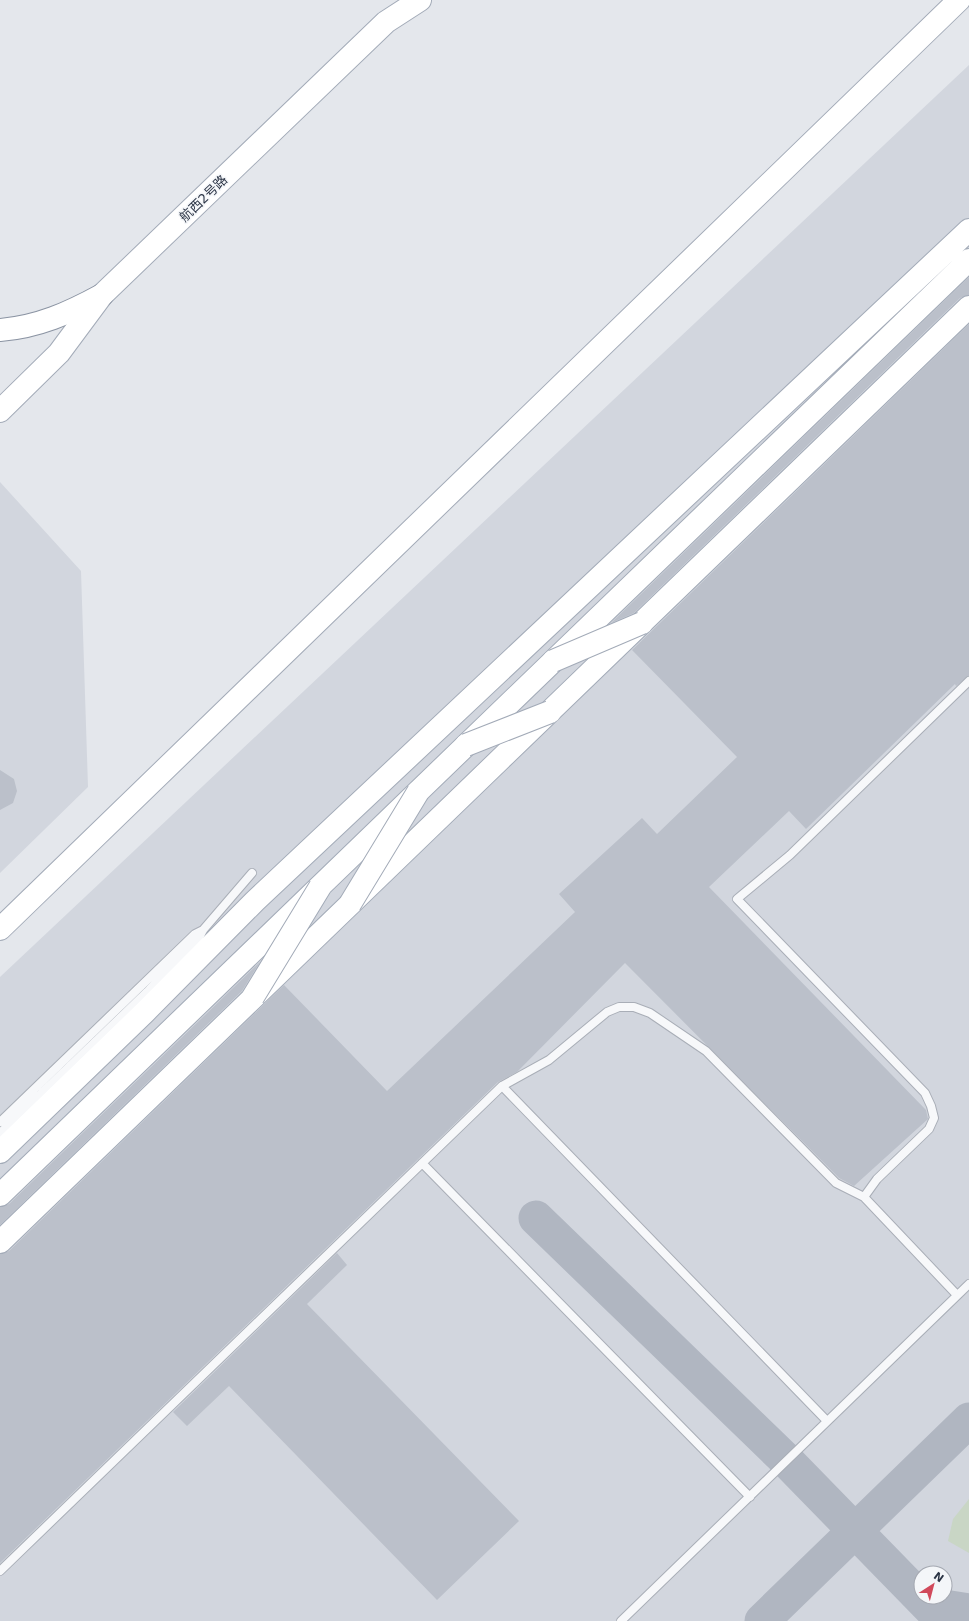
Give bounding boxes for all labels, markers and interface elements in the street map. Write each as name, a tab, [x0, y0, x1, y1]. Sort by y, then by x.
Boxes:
street label: 航西2号路	[176, 172, 230, 225]
north arrow	[913, 1565, 953, 1605]
text: N	[931, 1569, 946, 1585]

